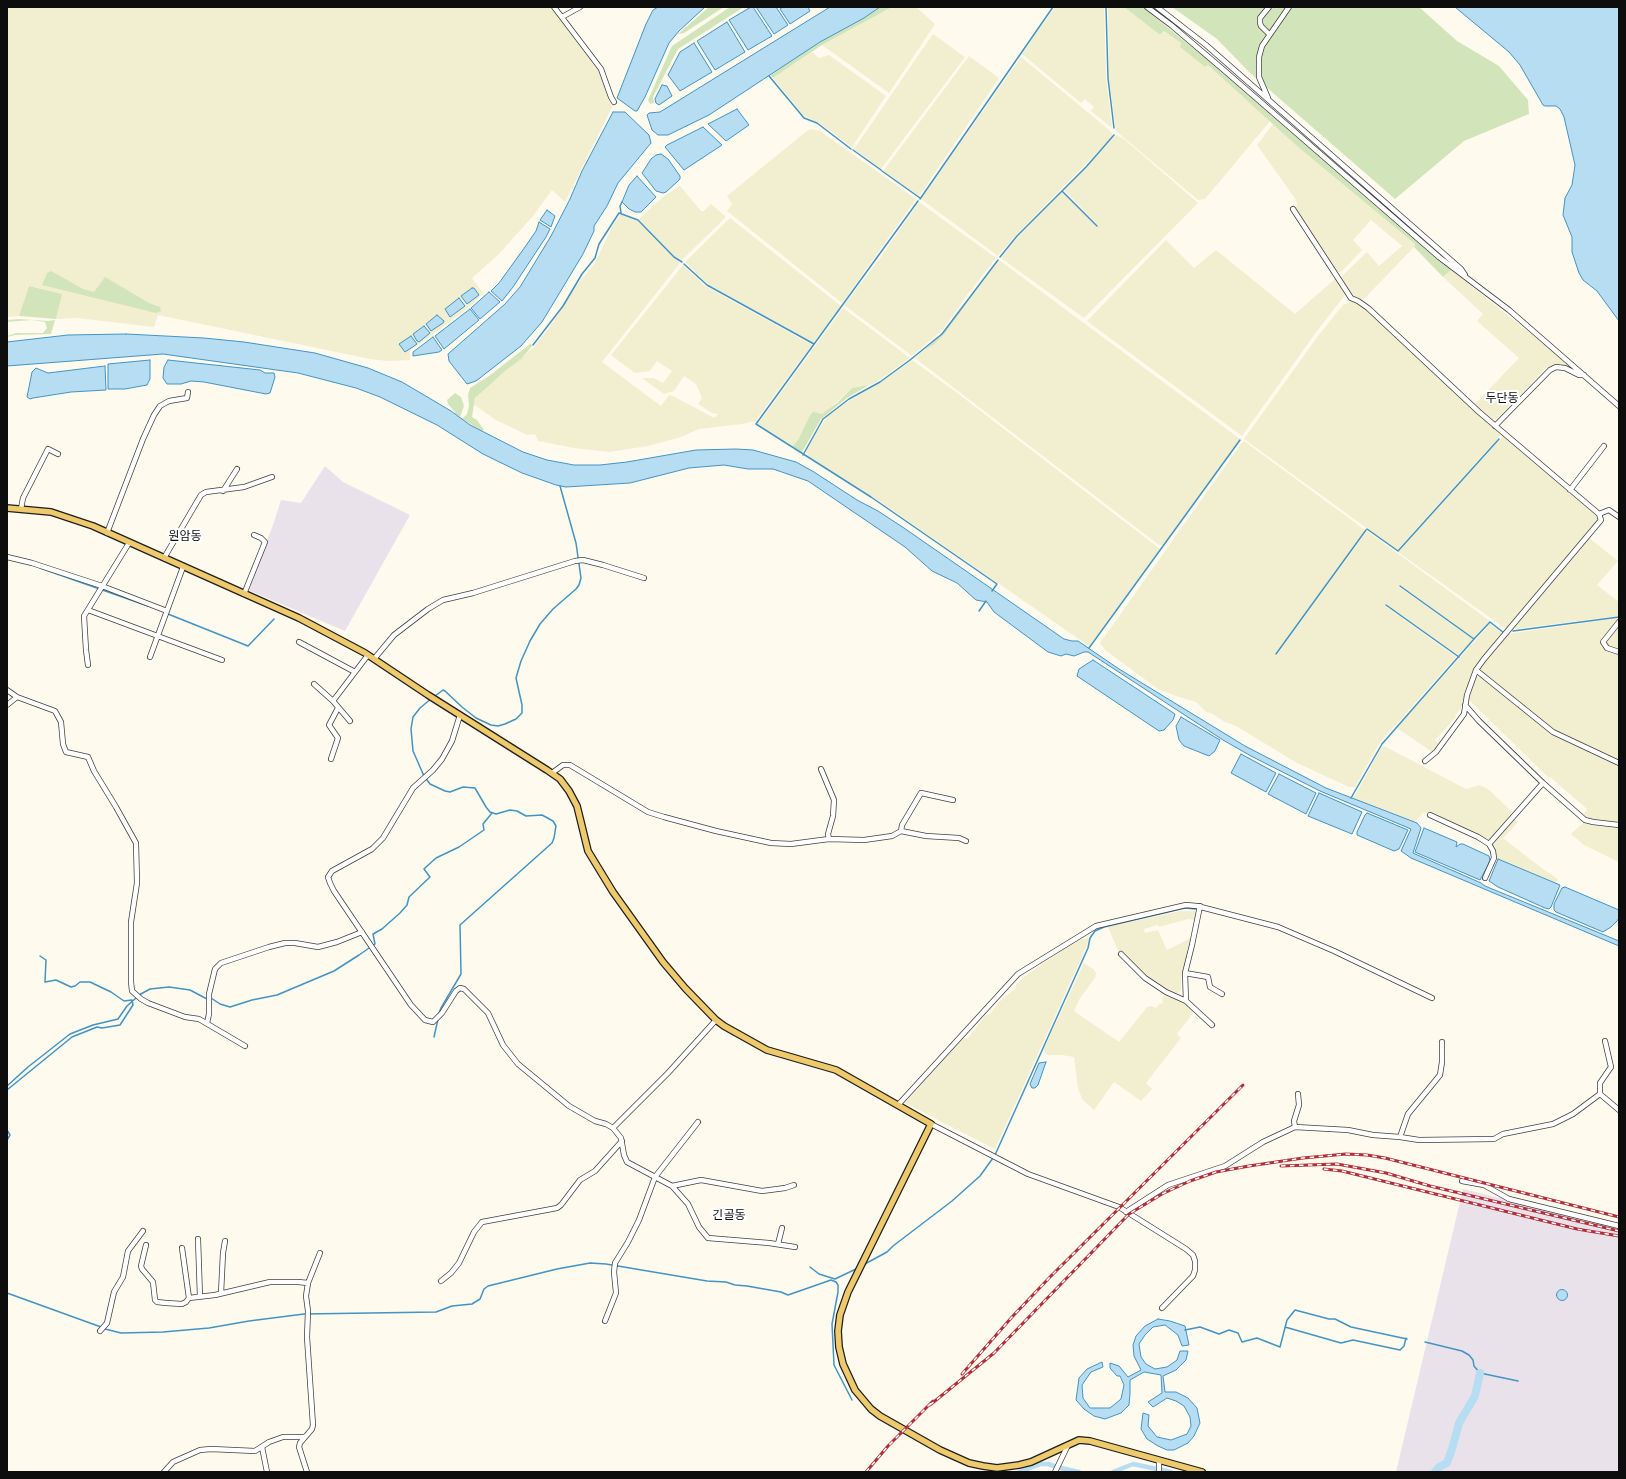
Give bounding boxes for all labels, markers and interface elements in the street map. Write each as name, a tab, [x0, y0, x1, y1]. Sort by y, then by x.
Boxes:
district label: 두단동	[1485, 391, 1519, 405]
district label: 원암동	[168, 529, 202, 543]
district label: 긴골동	[712, 1208, 746, 1222]

